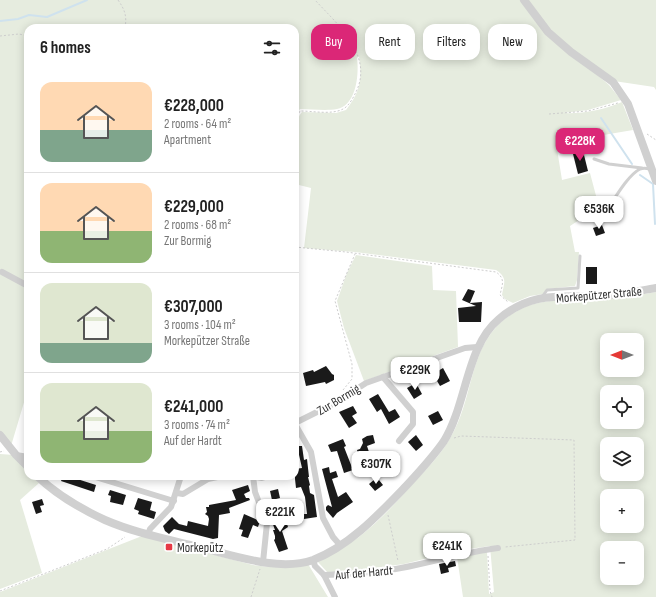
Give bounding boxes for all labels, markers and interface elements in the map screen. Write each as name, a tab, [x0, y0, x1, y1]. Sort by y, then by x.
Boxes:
chip: Buy	[311, 24, 357, 60]
chip: Rent	[365, 24, 415, 60]
chip: Filters	[423, 24, 480, 60]
chip: New	[488, 24, 537, 60]
icon: filters	[261, 37, 283, 59]
text: 6 homes	[40, 38, 91, 58]
text: €228,000	[164, 96, 224, 116]
icon: home	[72, 98, 120, 146]
text: 2 rooms · 64 m²	[164, 116, 231, 132]
pin: €228K	[552, 128, 608, 162]
text: Apartment	[164, 132, 211, 148]
text: €228K	[565, 133, 595, 149]
pin: €536K	[571, 196, 627, 230]
text: €229,000	[164, 197, 224, 217]
icon: home	[72, 199, 120, 247]
text: €536K	[584, 201, 614, 217]
text: 2 rooms · 68 m²	[164, 217, 231, 233]
text: Zur Bormig	[164, 233, 211, 249]
street label: Morkepützer Straße	[556, 283, 643, 307]
text: €307,000	[164, 297, 223, 317]
icon: home	[72, 299, 120, 347]
text: 3 rooms · 104 m²	[164, 317, 236, 333]
text: Morkepützer Straße	[164, 333, 250, 349]
north arrow	[600, 333, 644, 377]
map controls	[600, 333, 644, 585]
pin: €229K	[387, 357, 443, 391]
text: €229K	[400, 362, 430, 378]
street label: Zur Bormig	[314, 381, 363, 419]
button: locate	[600, 385, 644, 429]
text: €241,000	[164, 397, 223, 417]
icon: home	[72, 399, 120, 447]
text: 3 rooms · 74 m²	[164, 417, 230, 433]
text: Auf der Hardt	[164, 433, 222, 449]
button: layers	[600, 437, 644, 481]
pin: €307K	[348, 451, 404, 485]
text: €307K	[360, 456, 392, 472]
button: +	[600, 489, 644, 533]
pin: €221K	[252, 499, 308, 533]
text: €221K	[265, 504, 295, 520]
pin: €241K	[419, 533, 475, 567]
text: €241K	[432, 538, 462, 554]
place label: Morkepütz	[177, 540, 224, 556]
button: −	[600, 541, 644, 585]
marker: Morkepütz	[164, 542, 174, 552]
street label: Auf der Hardt	[334, 563, 394, 584]

